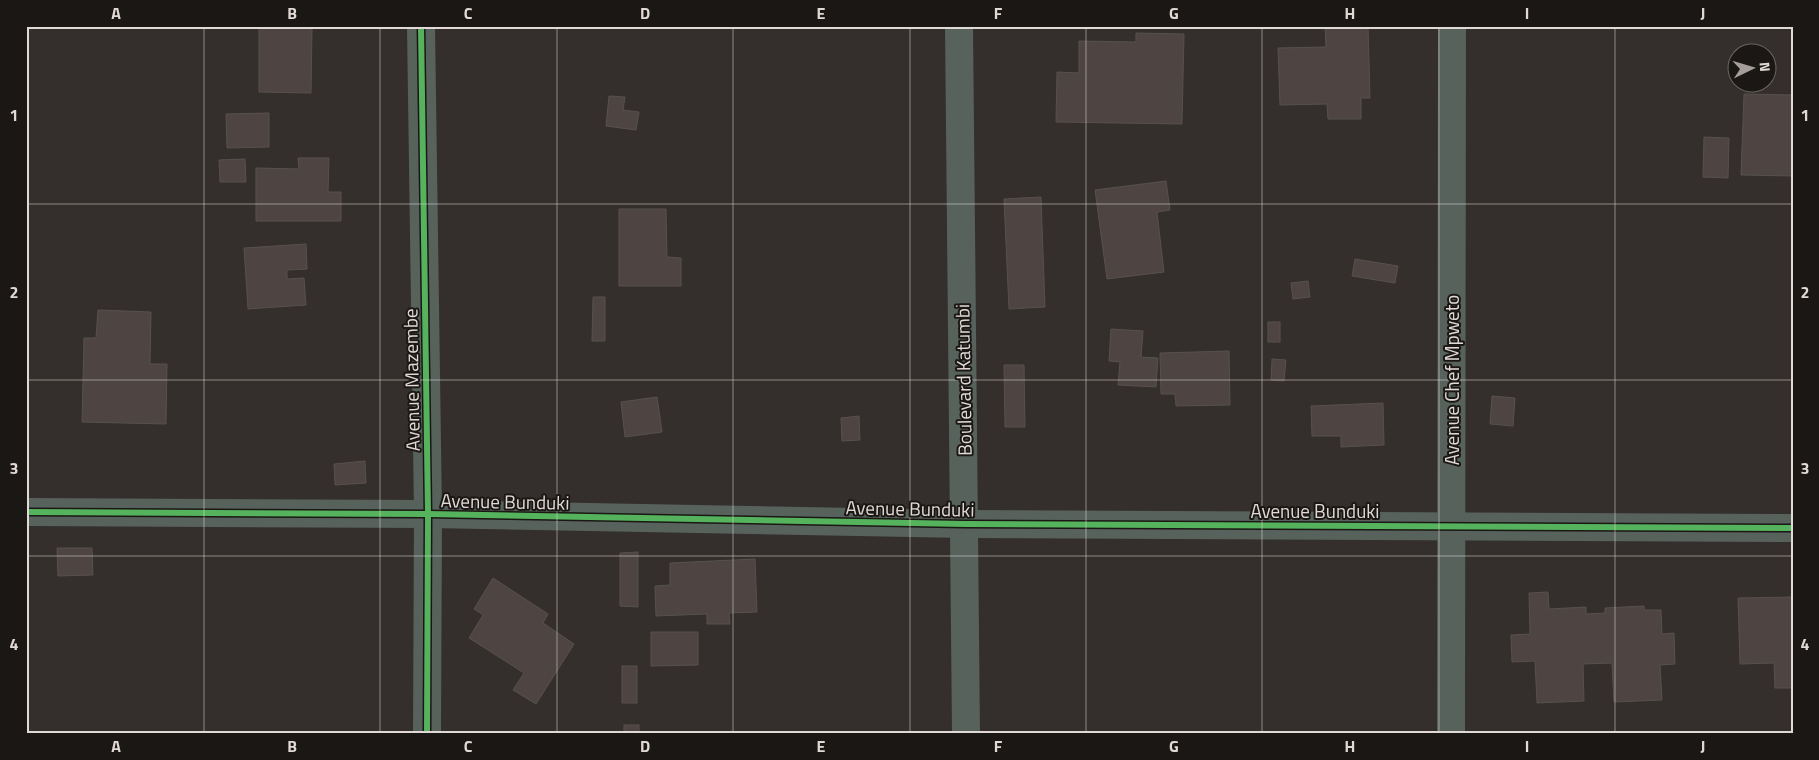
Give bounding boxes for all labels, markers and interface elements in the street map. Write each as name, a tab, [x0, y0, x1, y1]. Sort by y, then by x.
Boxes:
text: A	[111, 1, 121, 25]
text: B	[287, 1, 297, 25]
text: C	[464, 1, 473, 25]
text: D	[640, 1, 650, 25]
text: E	[817, 1, 826, 25]
text: F	[994, 1, 1003, 25]
text: G	[1169, 1, 1179, 25]
text: H	[1345, 1, 1355, 25]
text: I	[1525, 1, 1529, 25]
text: J	[1701, 1, 1705, 25]
north arrow	[1726, 42, 1776, 92]
text: N	[1755, 61, 1776, 73]
text: 1	[10, 103, 18, 127]
text: 1	[1801, 103, 1809, 127]
text: 2	[10, 280, 18, 304]
text: 2	[1801, 280, 1809, 304]
street label: Avenue Chef Mpweto	[1437, 295, 1466, 465]
street label: Boulevard Katumbi	[947, 304, 979, 456]
street label: Avenue Mazembe	[395, 308, 427, 452]
text: 3	[10, 456, 18, 480]
text: 3	[1801, 456, 1809, 480]
street label: Avenue Bunduki	[440, 485, 570, 517]
street label: Avenue Bunduki	[845, 492, 975, 524]
street label: Avenue Bunduki	[1250, 496, 1380, 525]
text: 4	[10, 632, 19, 656]
text: 4	[1801, 632, 1810, 656]
text: A	[111, 734, 121, 758]
text: B	[287, 734, 297, 758]
text: C	[464, 734, 473, 758]
text: D	[640, 734, 650, 758]
text: E	[817, 734, 826, 758]
text: F	[994, 734, 1003, 758]
text: G	[1169, 734, 1179, 758]
text: H	[1345, 734, 1355, 758]
text: I	[1525, 734, 1529, 758]
text: J	[1701, 734, 1705, 758]

